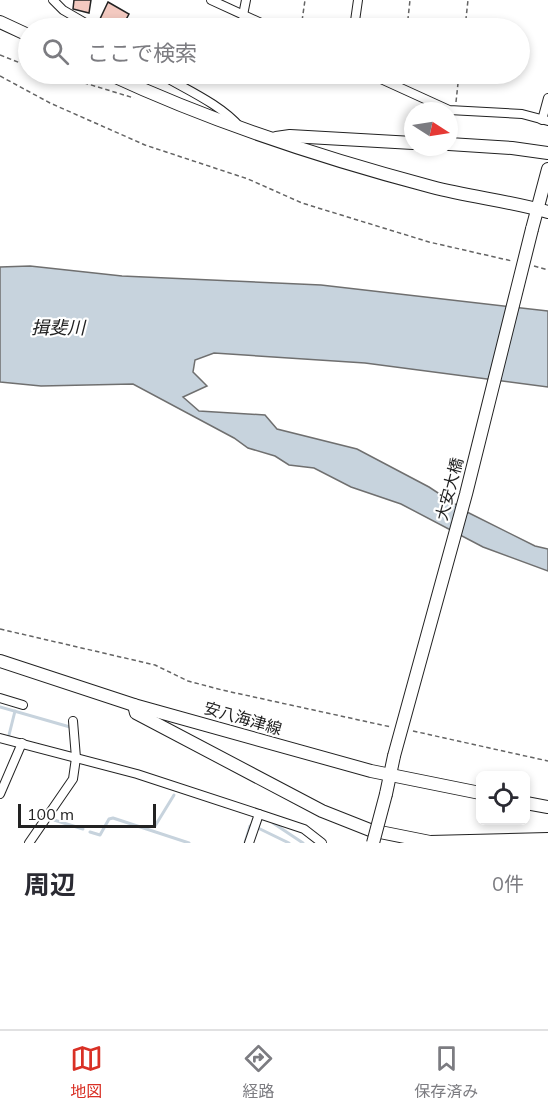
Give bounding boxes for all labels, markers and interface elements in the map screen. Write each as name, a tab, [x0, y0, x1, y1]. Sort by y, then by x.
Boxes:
search box	[18, 18, 530, 84]
icon: search	[39, 35, 72, 68]
text: ここで検索	[87, 39, 197, 67]
north arrow	[404, 102, 458, 156]
water label: 揖斐川	[31, 316, 87, 339]
street label: 大安大橋	[431, 455, 467, 523]
street label: 安八海津線	[202, 697, 284, 739]
map controls	[476, 771, 530, 825]
button: locate	[476, 771, 530, 825]
scale bar	[18, 801, 156, 828]
text: 100 m	[27, 804, 74, 824]
text: 周辺	[24, 868, 76, 901]
text: 0件	[492, 871, 524, 896]
tab: 地図	[70, 1042, 103, 1102]
tab: 経路	[242, 1042, 275, 1102]
tab: 保存済み	[414, 1042, 478, 1102]

